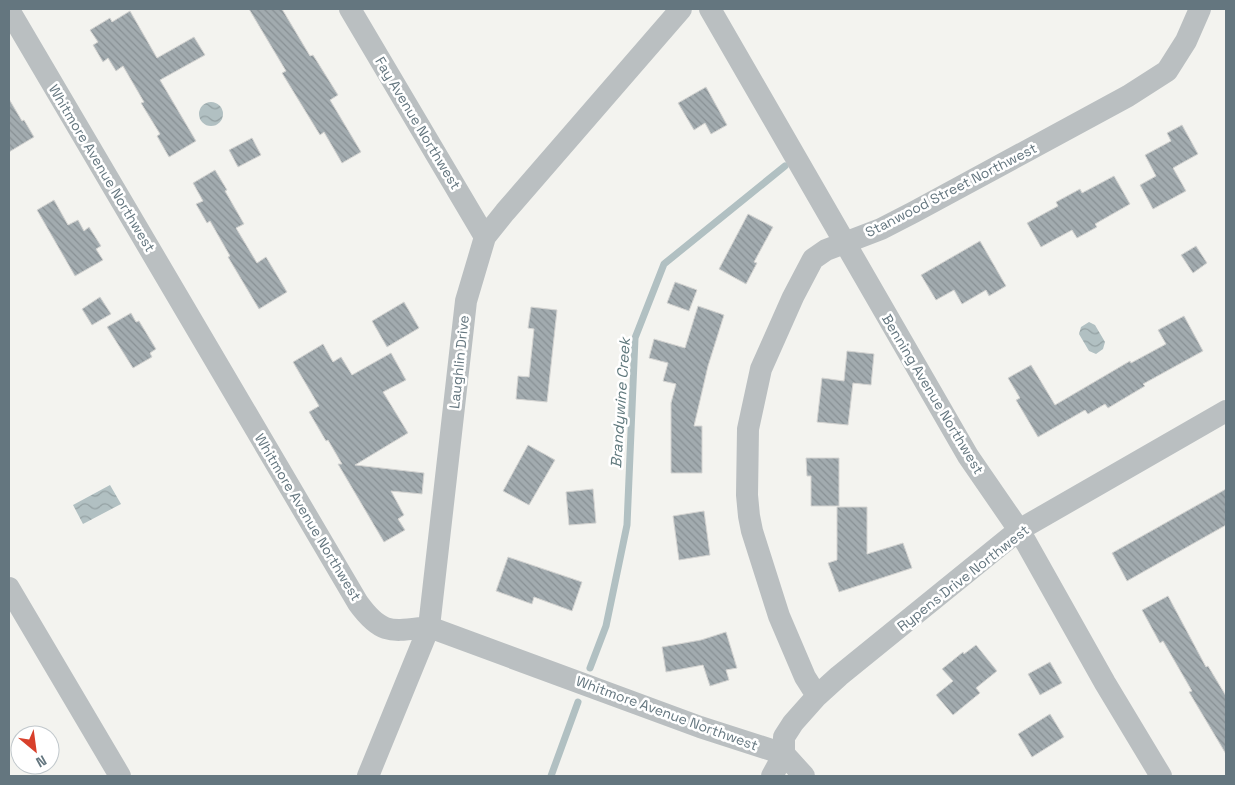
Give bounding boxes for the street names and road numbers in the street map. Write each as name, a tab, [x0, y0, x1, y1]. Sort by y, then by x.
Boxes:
street label: Fay Avenue Northwest	[371, 53, 465, 193]
street label: Whitmore Avenue Northwest	[45, 81, 159, 255]
street label: Stanwood Street Northwest	[862, 139, 1040, 241]
street label: Benning Avenue Northwest	[878, 311, 988, 477]
street label: Laughlin Drive	[445, 314, 473, 410]
street label: Whitmore Avenue Northwest	[251, 430, 365, 604]
street label: Rypens Drive Northwest	[893, 521, 1033, 635]
street label: Whitmore Avenue Northwest	[574, 672, 760, 754]

